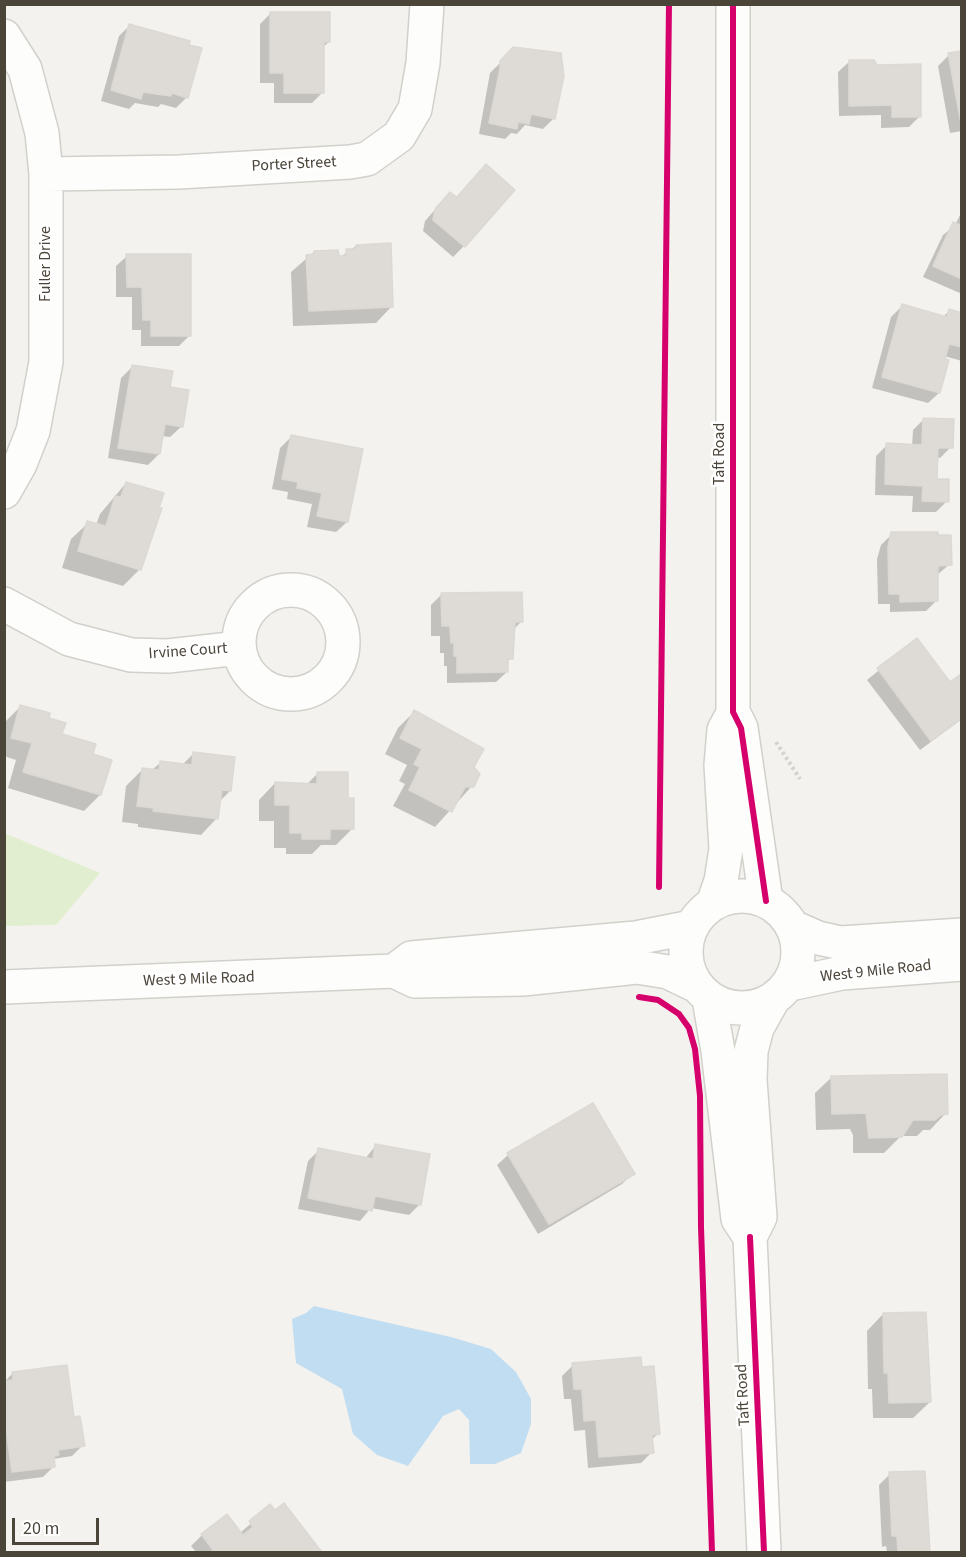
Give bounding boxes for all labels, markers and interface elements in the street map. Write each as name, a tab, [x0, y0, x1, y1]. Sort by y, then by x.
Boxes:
street label: Porter Street	[251, 153, 337, 177]
street label: Fuller Drive	[36, 226, 56, 302]
street label: Taft Road	[710, 423, 730, 485]
street label: Irvine Court	[148, 640, 228, 664]
street label: West 9 Mile Road	[819, 957, 933, 987]
street label: West 9 Mile Road	[143, 968, 255, 992]
street label: Taft Road	[733, 1363, 755, 1427]
scale bar	[15, 1506, 102, 1544]
text: 20 m	[23, 1516, 59, 1541]

